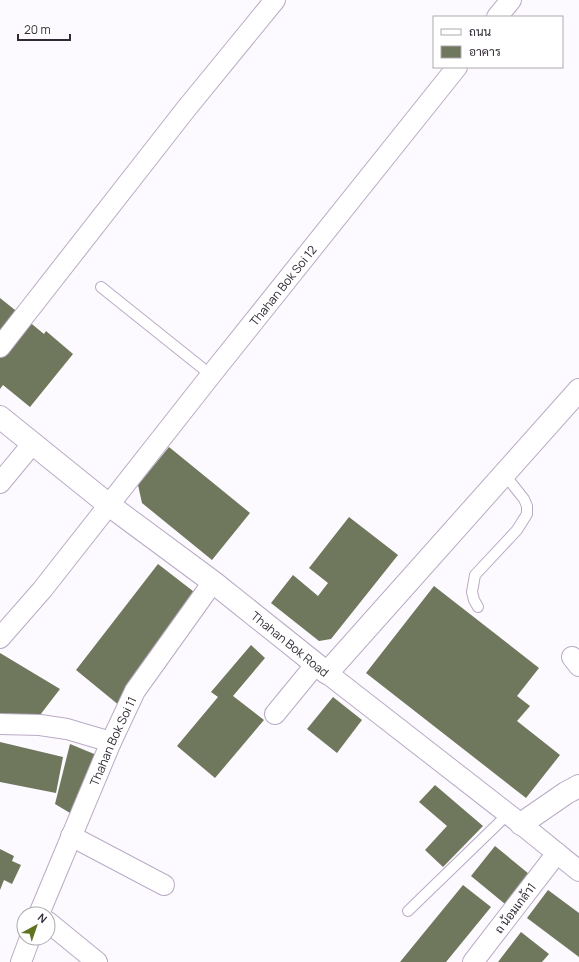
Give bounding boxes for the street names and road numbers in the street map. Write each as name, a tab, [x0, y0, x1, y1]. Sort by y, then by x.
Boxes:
street label: Thahan Bok Soi 12	[245, 241, 320, 329]
street label: Thahan Bok Road	[248, 607, 332, 681]
street label: Thahan Bok Soi 11	[85, 693, 140, 788]
street label: ถ น้อมเกล้า1	[490, 879, 540, 937]

